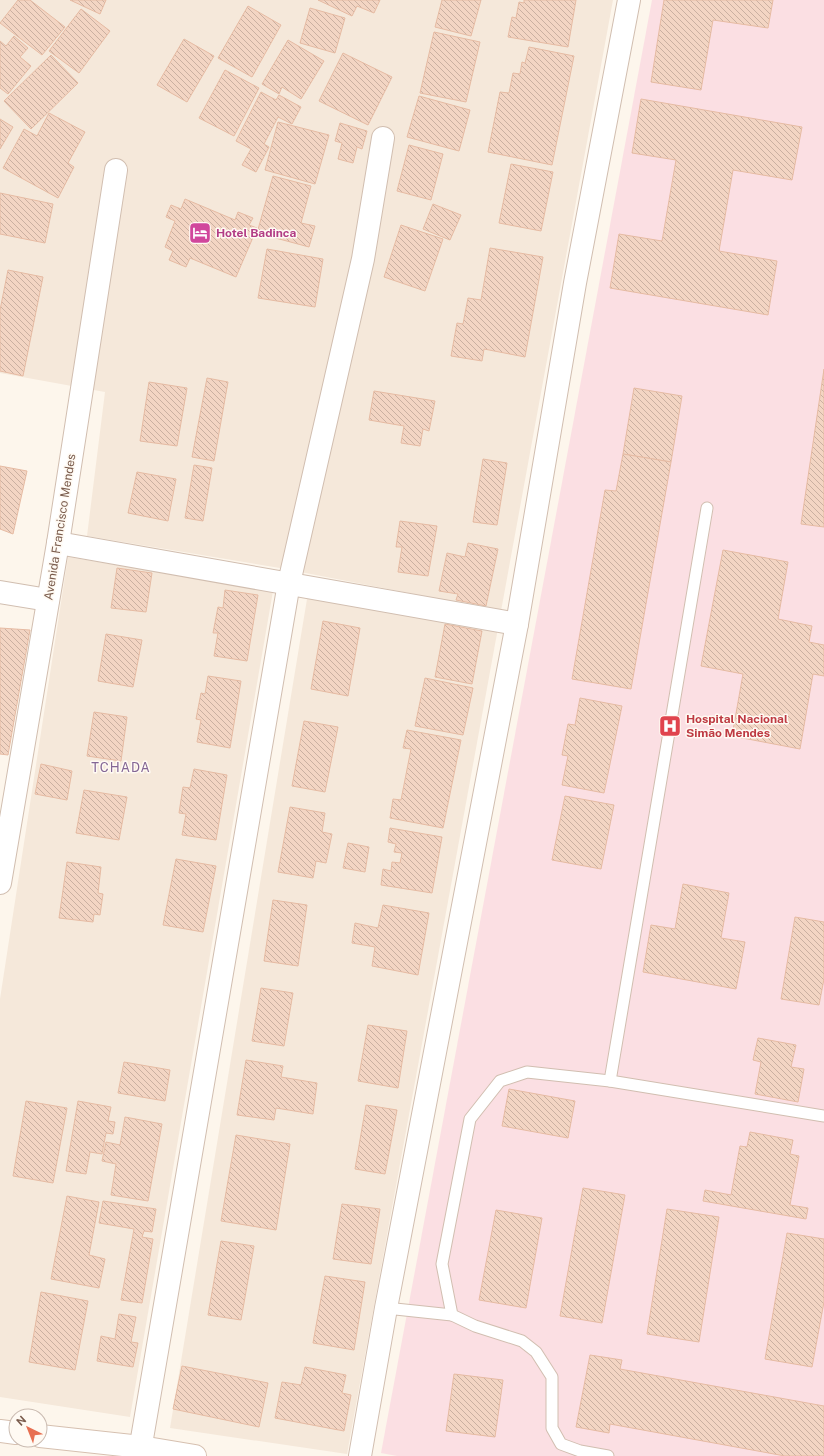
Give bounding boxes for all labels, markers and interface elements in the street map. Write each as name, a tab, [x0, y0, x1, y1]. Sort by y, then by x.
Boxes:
hotel icon: Hotel Badinca	[187, 220, 213, 246]
place label: Hotel Badinca	[216, 226, 296, 240]
street label: Avenida Francisco Mendes	[41, 453, 79, 601]
place label: Hospital Nacional Simão Mendes	[686, 712, 788, 740]
hospital icon: Hospital Nacional Simão Mendes	[657, 713, 683, 739]
district label: TCHADA	[91, 760, 151, 775]
north arrow	[8, 1408, 48, 1448]
text: N	[14, 1413, 28, 1428]

